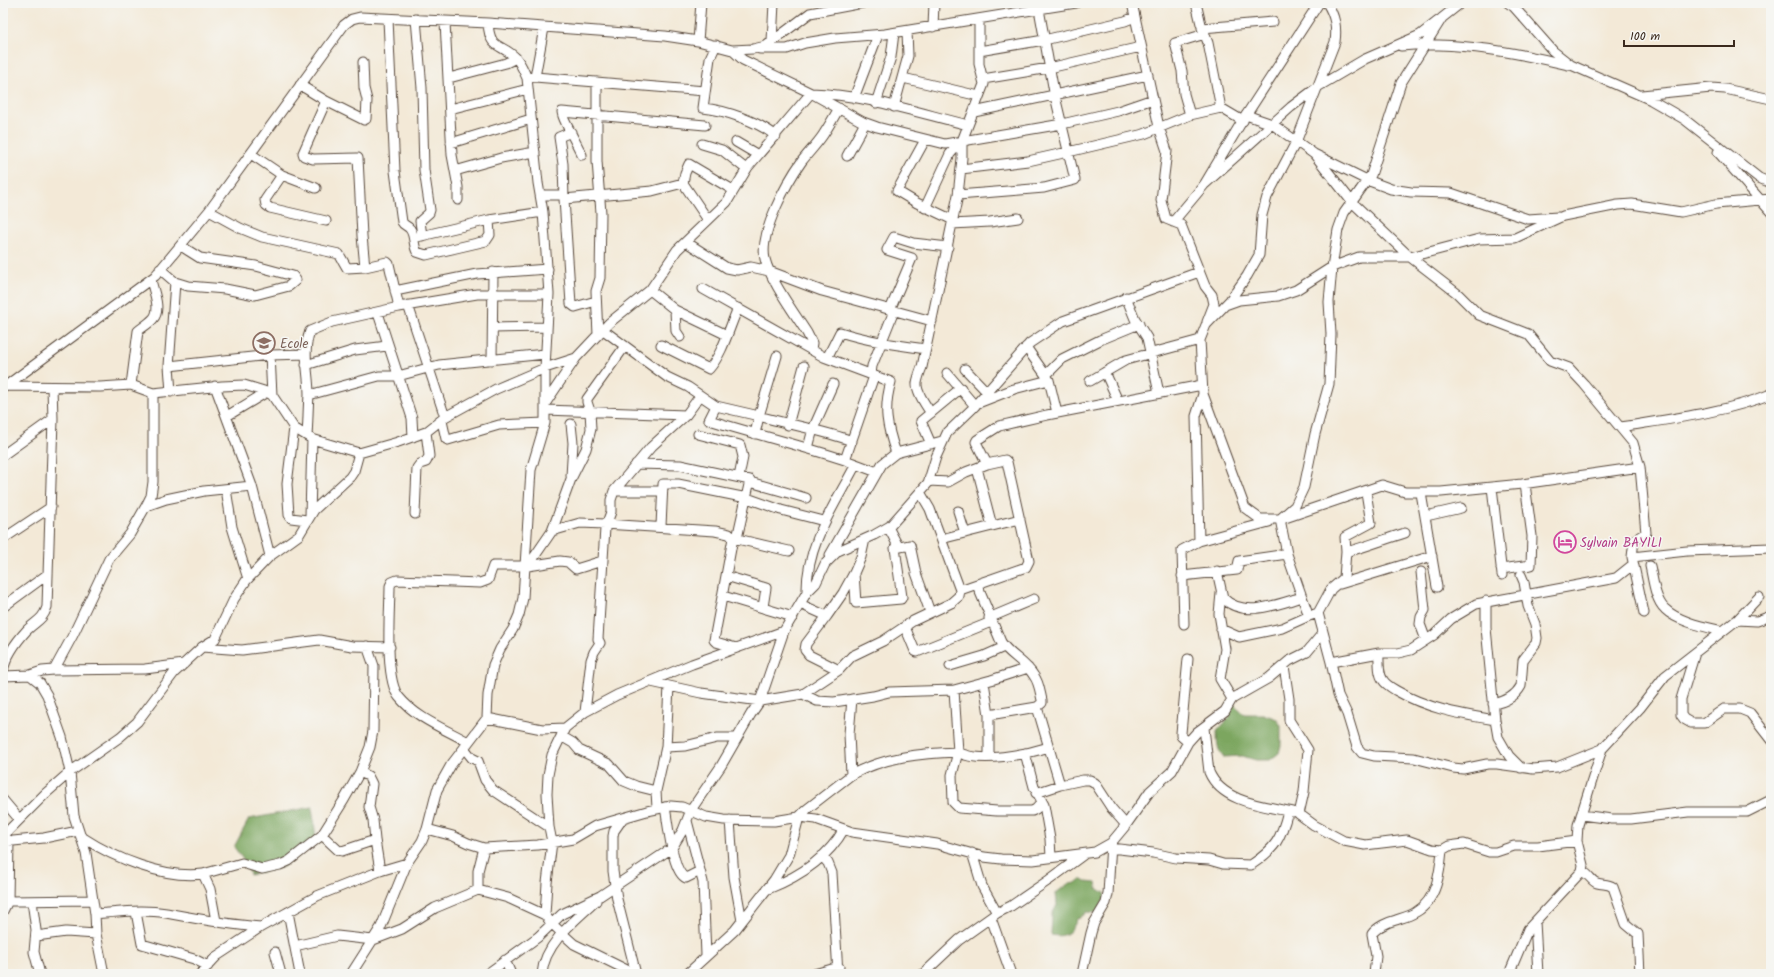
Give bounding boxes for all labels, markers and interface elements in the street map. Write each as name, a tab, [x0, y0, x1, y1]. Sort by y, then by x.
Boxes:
scale bar	[1624, 22, 1734, 48]
text: 100 m	[1630, 27, 1661, 46]
school or university icon: Ecole	[251, 330, 277, 356]
place label: Ecole	[280, 334, 308, 355]
hotel icon: Sylvain BAYILI	[1552, 529, 1578, 555]
place label: Sylvain BAYILI	[1580, 533, 1662, 554]

